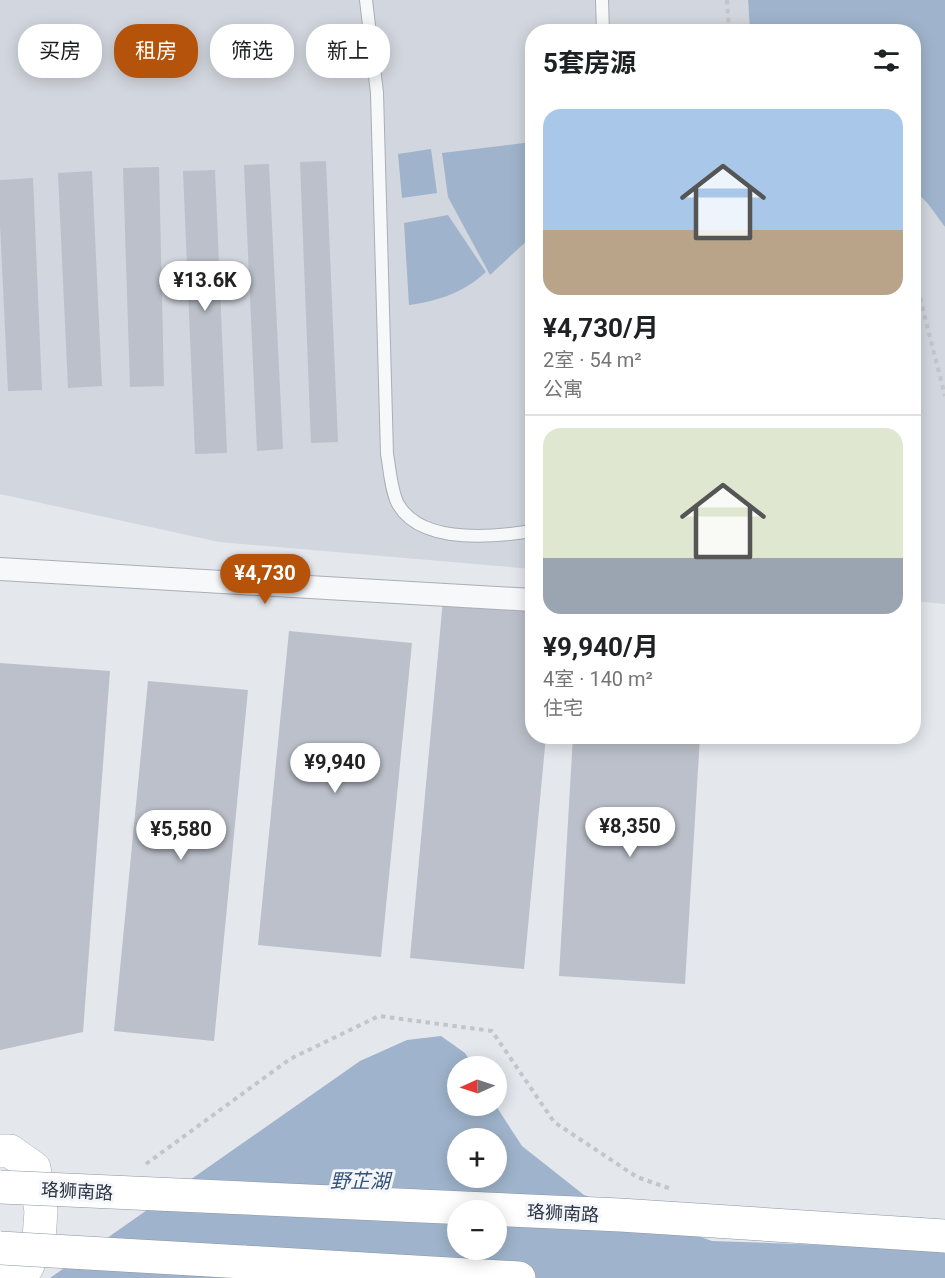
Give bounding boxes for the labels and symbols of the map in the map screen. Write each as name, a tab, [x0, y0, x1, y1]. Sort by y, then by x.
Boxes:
pin: ¥13.6K	[156, 261, 254, 312]
pin: ¥4,730	[216, 554, 314, 605]
pin: ¥9,940	[286, 743, 384, 794]
pin: ¥8,350	[581, 807, 679, 858]
pin: ¥5,580	[132, 810, 230, 861]
north arrow	[447, 1056, 507, 1116]
water label: 野芷湖	[330, 1169, 393, 1193]
street label: 珞狮南路	[40, 1179, 114, 1203]
street label: 珞狮南路	[526, 1201, 600, 1225]

